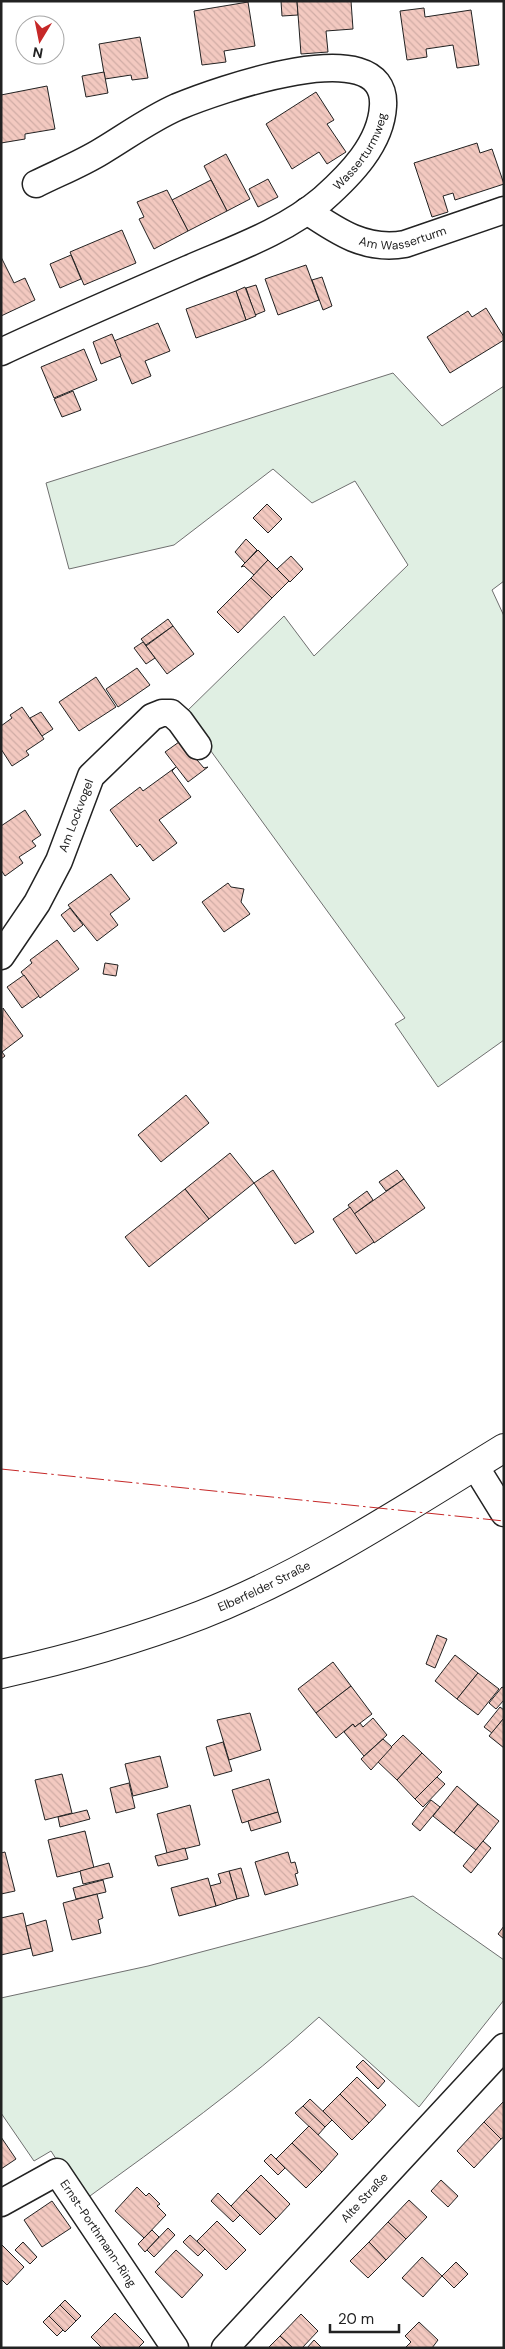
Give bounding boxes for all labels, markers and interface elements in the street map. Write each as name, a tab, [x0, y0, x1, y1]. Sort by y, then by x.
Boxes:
north arrow	[15, 15, 65, 65]
text: N	[31, 43, 44, 63]
street label: Wasserturmweg	[330, 111, 390, 194]
street label: Am Wasserturm	[357, 222, 449, 254]
street label: Am Lockvogel	[55, 777, 97, 854]
street label: Elberfelder Straße	[215, 1557, 313, 1615]
street label: Alte Straße	[337, 2169, 392, 2226]
street label: Ernst-Porthmann-Ring	[56, 2177, 140, 2291]
scale bar	[330, 2302, 399, 2334]
text: 20 m	[338, 2309, 374, 2329]

